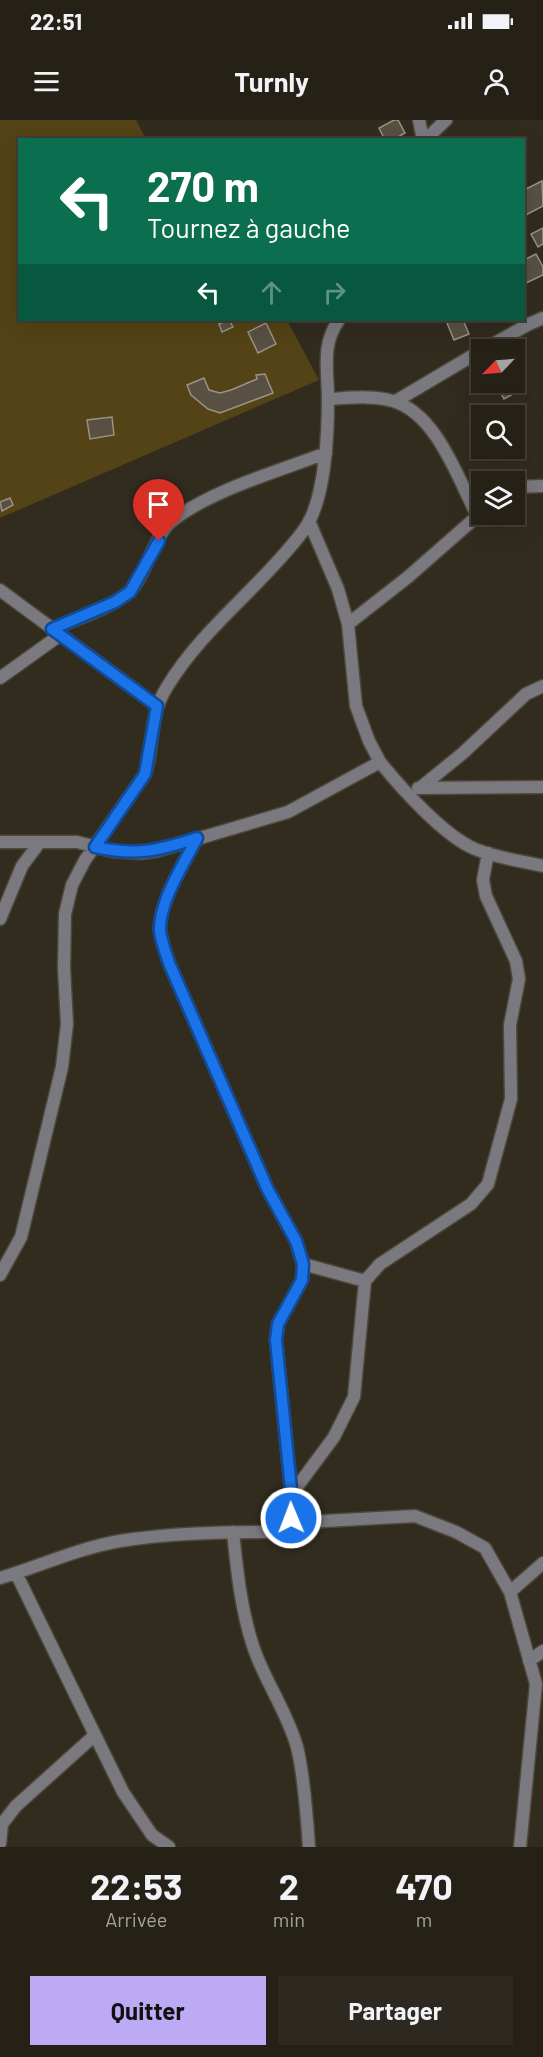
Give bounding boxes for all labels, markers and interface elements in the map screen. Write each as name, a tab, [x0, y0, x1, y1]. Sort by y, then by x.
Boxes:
text: 22:51	[30, 8, 82, 34]
icon: menu	[30, 65, 63, 98]
text: Turnly	[234, 65, 309, 97]
icon: person	[480, 65, 513, 98]
text: 270 m	[147, 160, 259, 210]
icon: left	[48, 162, 126, 240]
text: Tournez à gauche	[147, 211, 350, 243]
icon: left	[192, 276, 225, 309]
icon: ahead	[255, 276, 288, 309]
icon: right	[318, 276, 351, 309]
north arrow	[471, 339, 525, 393]
map controls	[471, 339, 525, 525]
button: search	[471, 405, 525, 459]
button: layers	[471, 471, 525, 525]
pin	[133, 479, 184, 541]
icon: arrive	[142, 488, 175, 521]
position arrow	[259, 1486, 323, 1550]
text: 22:53	[90, 1864, 182, 1907]
text: 2	[279, 1864, 299, 1907]
text: 470	[395, 1864, 453, 1907]
text: Arrivée	[105, 1907, 167, 1931]
text: min	[273, 1907, 305, 1931]
text: m	[416, 1907, 432, 1931]
button: Quitter	[30, 1976, 266, 2045]
button: Partager	[278, 1976, 513, 2045]

